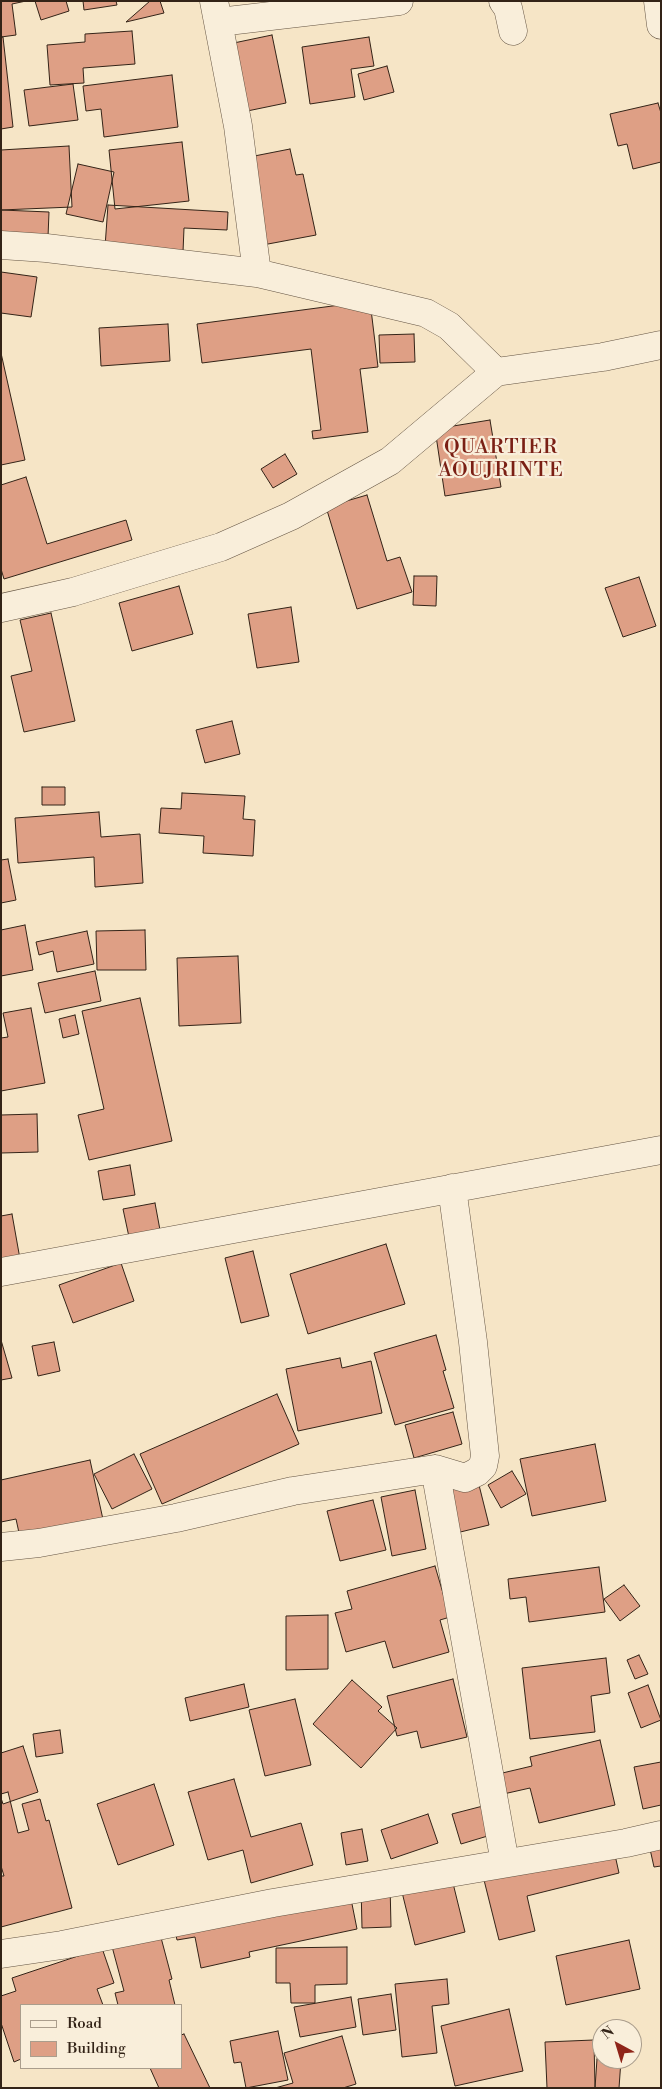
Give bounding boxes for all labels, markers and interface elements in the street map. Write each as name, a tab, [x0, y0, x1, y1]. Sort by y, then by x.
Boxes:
district label: QUARTIER AOUJRINTE	[437, 436, 565, 483]
legend	[20, 2004, 182, 2069]
text: Road	[67, 2014, 102, 2033]
north arrow	[592, 2019, 642, 2069]
text: N	[598, 2023, 618, 2044]
text: Building	[67, 2039, 126, 2058]

